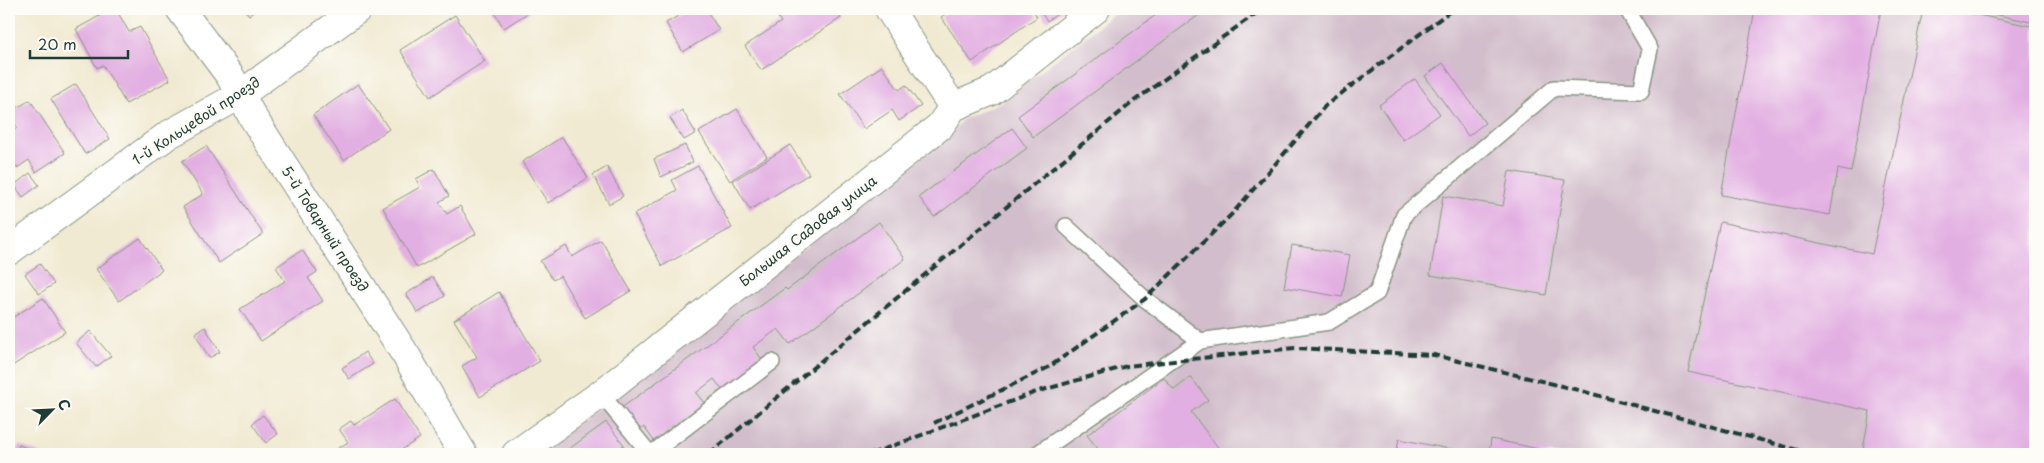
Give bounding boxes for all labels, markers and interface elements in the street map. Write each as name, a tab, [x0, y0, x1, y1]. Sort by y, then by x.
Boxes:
scale bar	[30, 28, 128, 60]
text: 20 m	[38, 32, 77, 55]
street label: 1-й Кольцевой проезд	[127, 71, 264, 170]
street label: 5-й Товарный проезд	[277, 162, 374, 296]
street label: Большая Садовая улица	[734, 170, 881, 291]
north arrow	[28, 386, 78, 436]
text: С	[53, 395, 76, 414]

